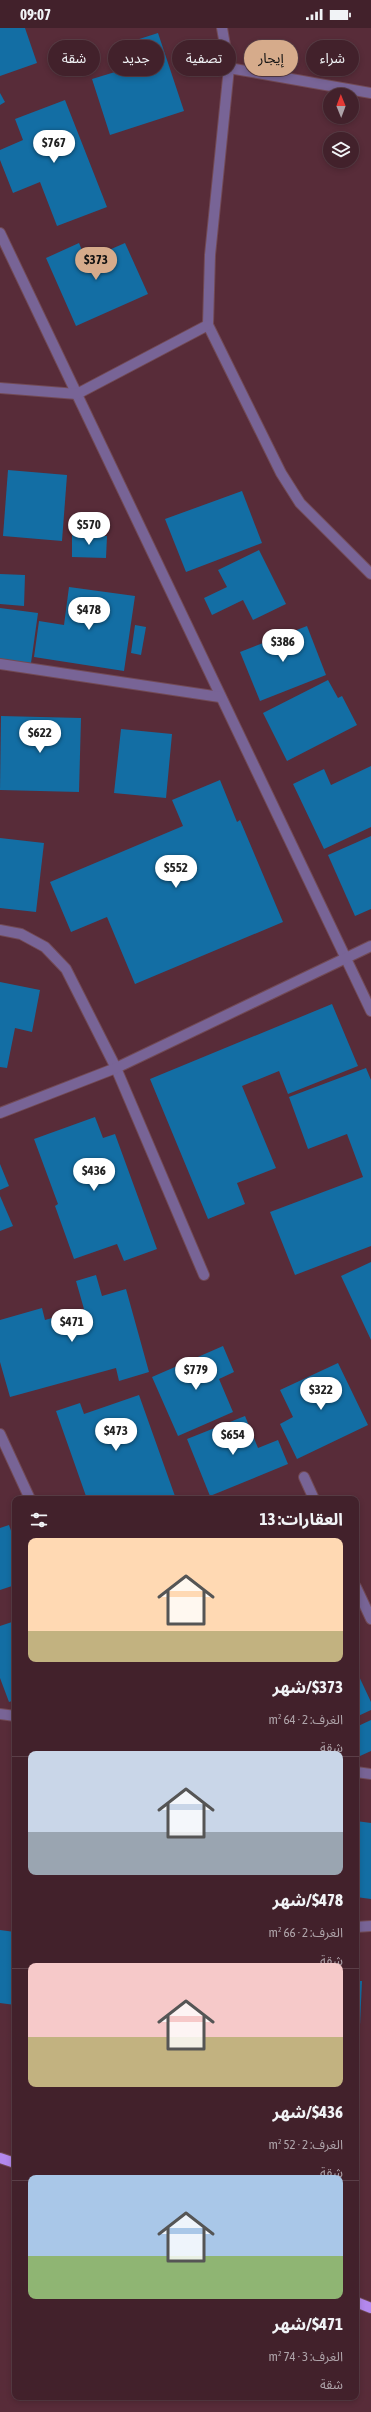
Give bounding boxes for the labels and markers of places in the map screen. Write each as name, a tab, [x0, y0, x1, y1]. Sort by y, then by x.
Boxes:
pin: $767	[30, 130, 78, 164]
pin: $373	[72, 247, 120, 281]
pin: $570	[65, 512, 113, 546]
pin: $478	[65, 597, 113, 631]
pin: $386	[259, 629, 307, 663]
pin: $622	[16, 720, 64, 754]
pin: $552	[152, 855, 200, 889]
pin: $436	[70, 1158, 118, 1192]
pin: $471	[48, 1309, 96, 1343]
pin: $779	[172, 1357, 220, 1391]
pin: $322	[297, 1377, 345, 1411]
pin: $473	[92, 1418, 140, 1452]
pin: $654	[209, 1422, 257, 1456]

